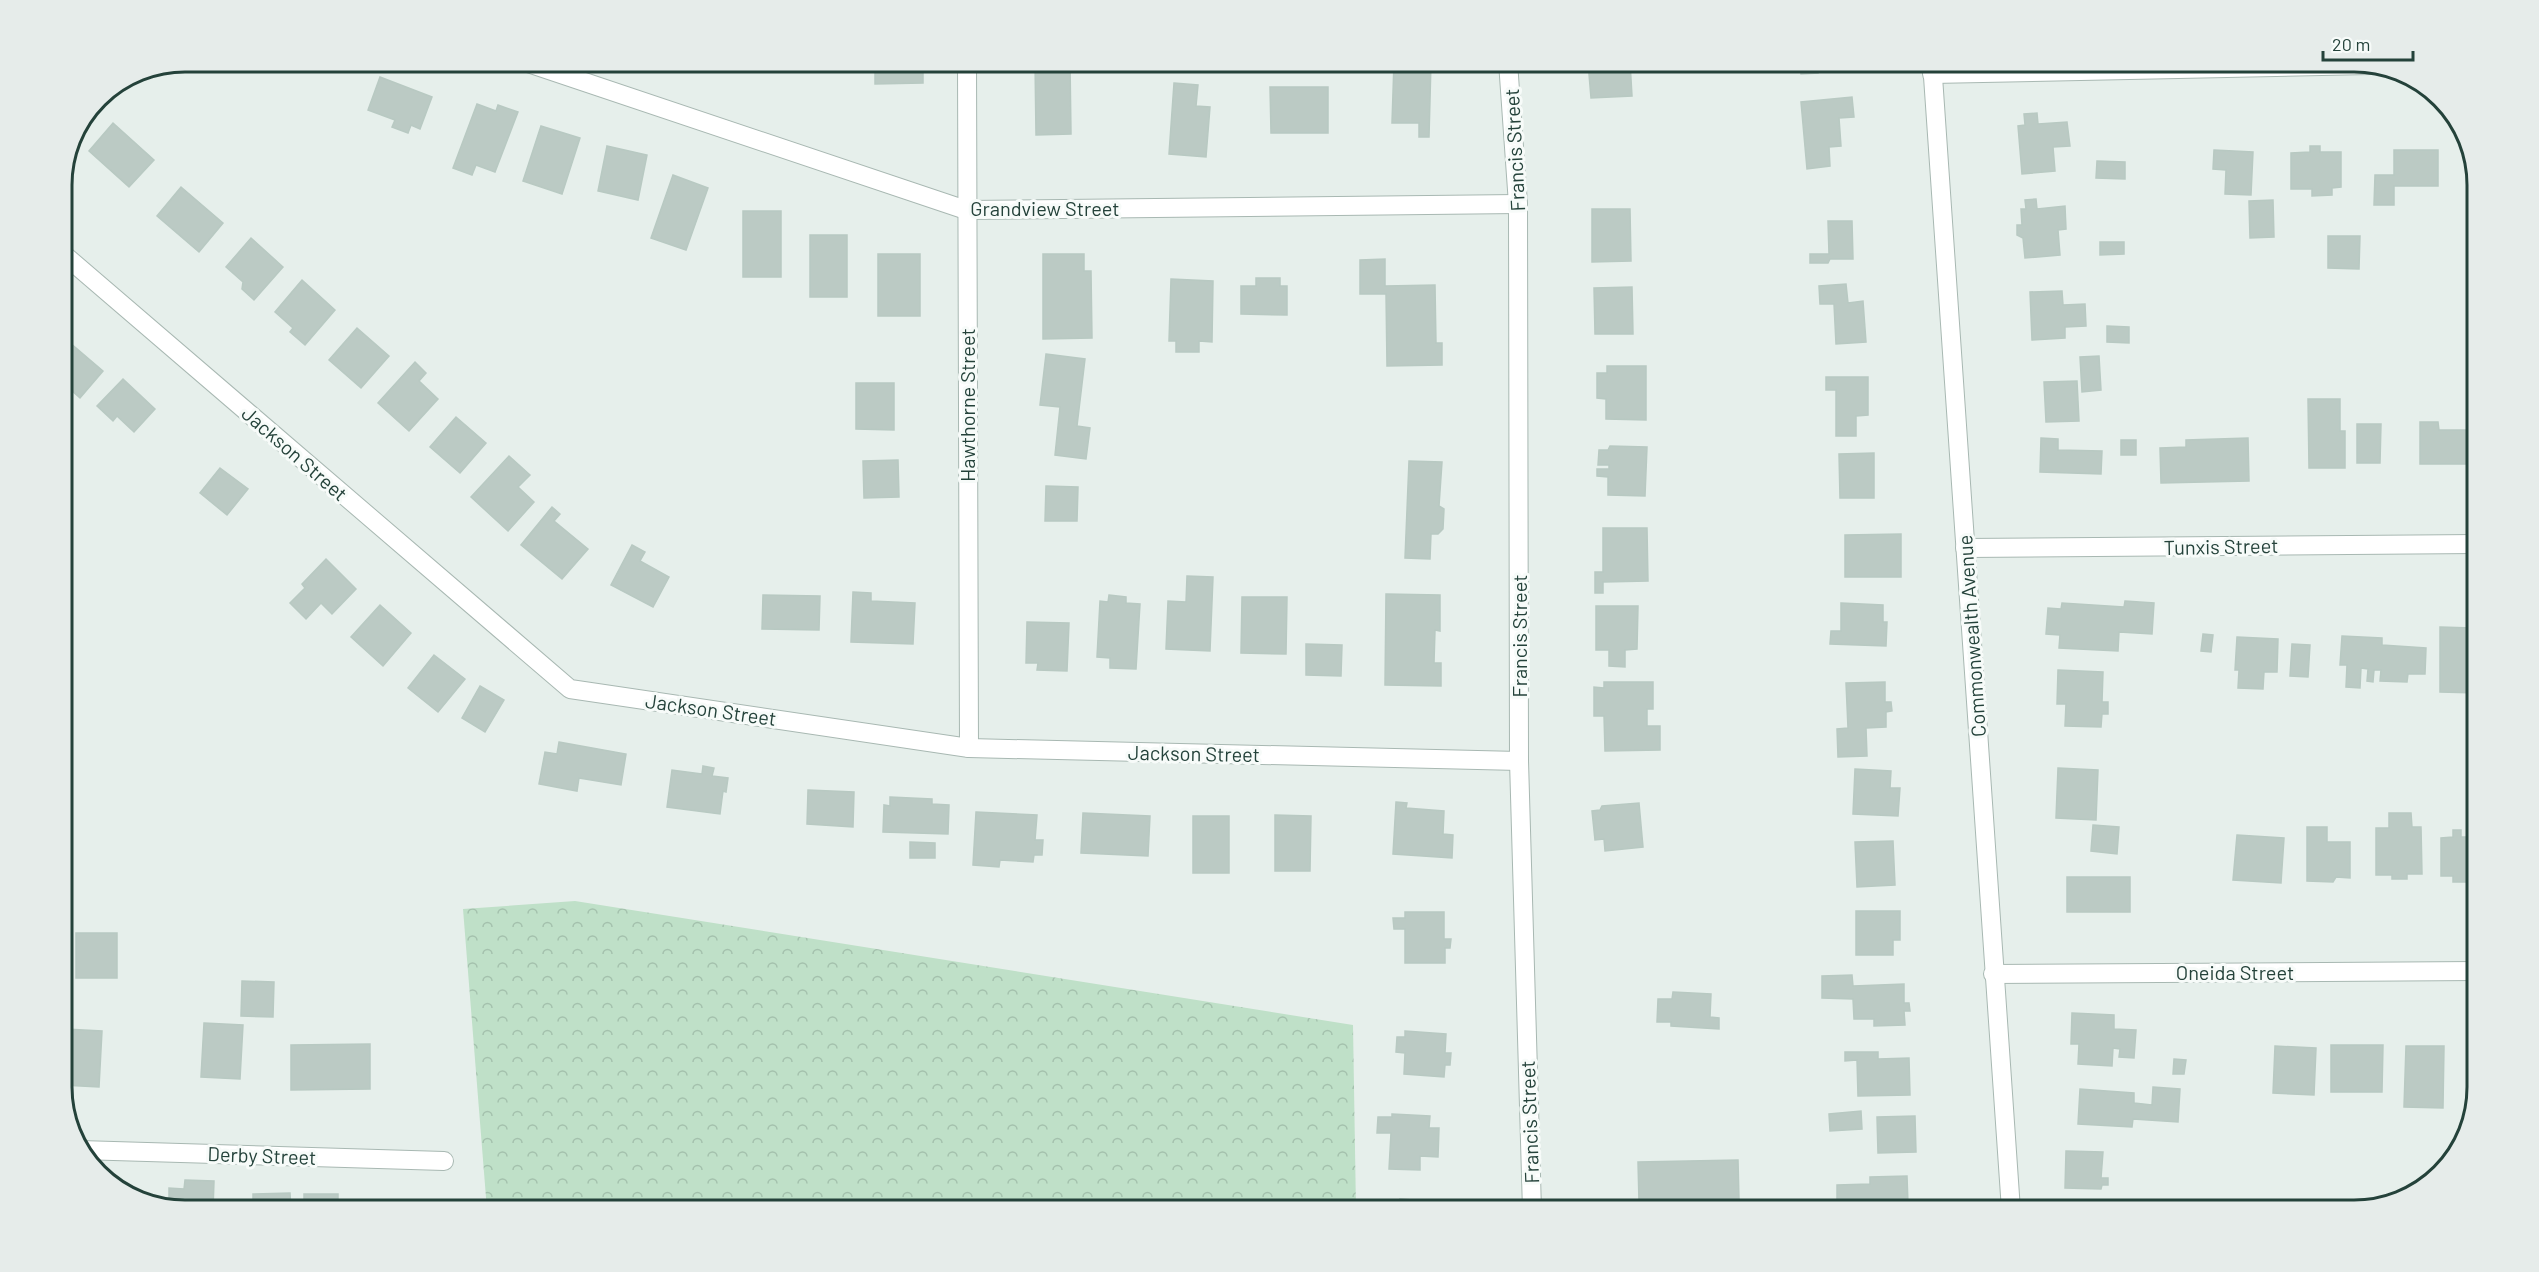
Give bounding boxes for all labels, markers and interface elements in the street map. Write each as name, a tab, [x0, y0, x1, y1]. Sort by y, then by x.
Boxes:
scale bar	[2323, 24, 2413, 62]
text: 20 m	[2332, 33, 2370, 55]
street label: Francis Street	[1499, 88, 1529, 212]
street label: Grandview Street	[970, 196, 1120, 220]
street label: Hawthorne Street	[955, 328, 979, 482]
street label: Jackson Street	[237, 401, 353, 505]
street label: Tunxis Street	[2163, 533, 2279, 559]
street label: Commonwealth Avenue	[1952, 534, 1990, 738]
street label: Francis Street	[1507, 575, 1531, 697]
street label: Jackson Street	[644, 688, 778, 730]
street label: Jackson Street	[1128, 740, 1260, 766]
street label: Oneida Street	[2176, 960, 2294, 984]
street label: Francis Street	[1515, 1060, 1543, 1184]
street label: Derby Street	[207, 1141, 317, 1169]

